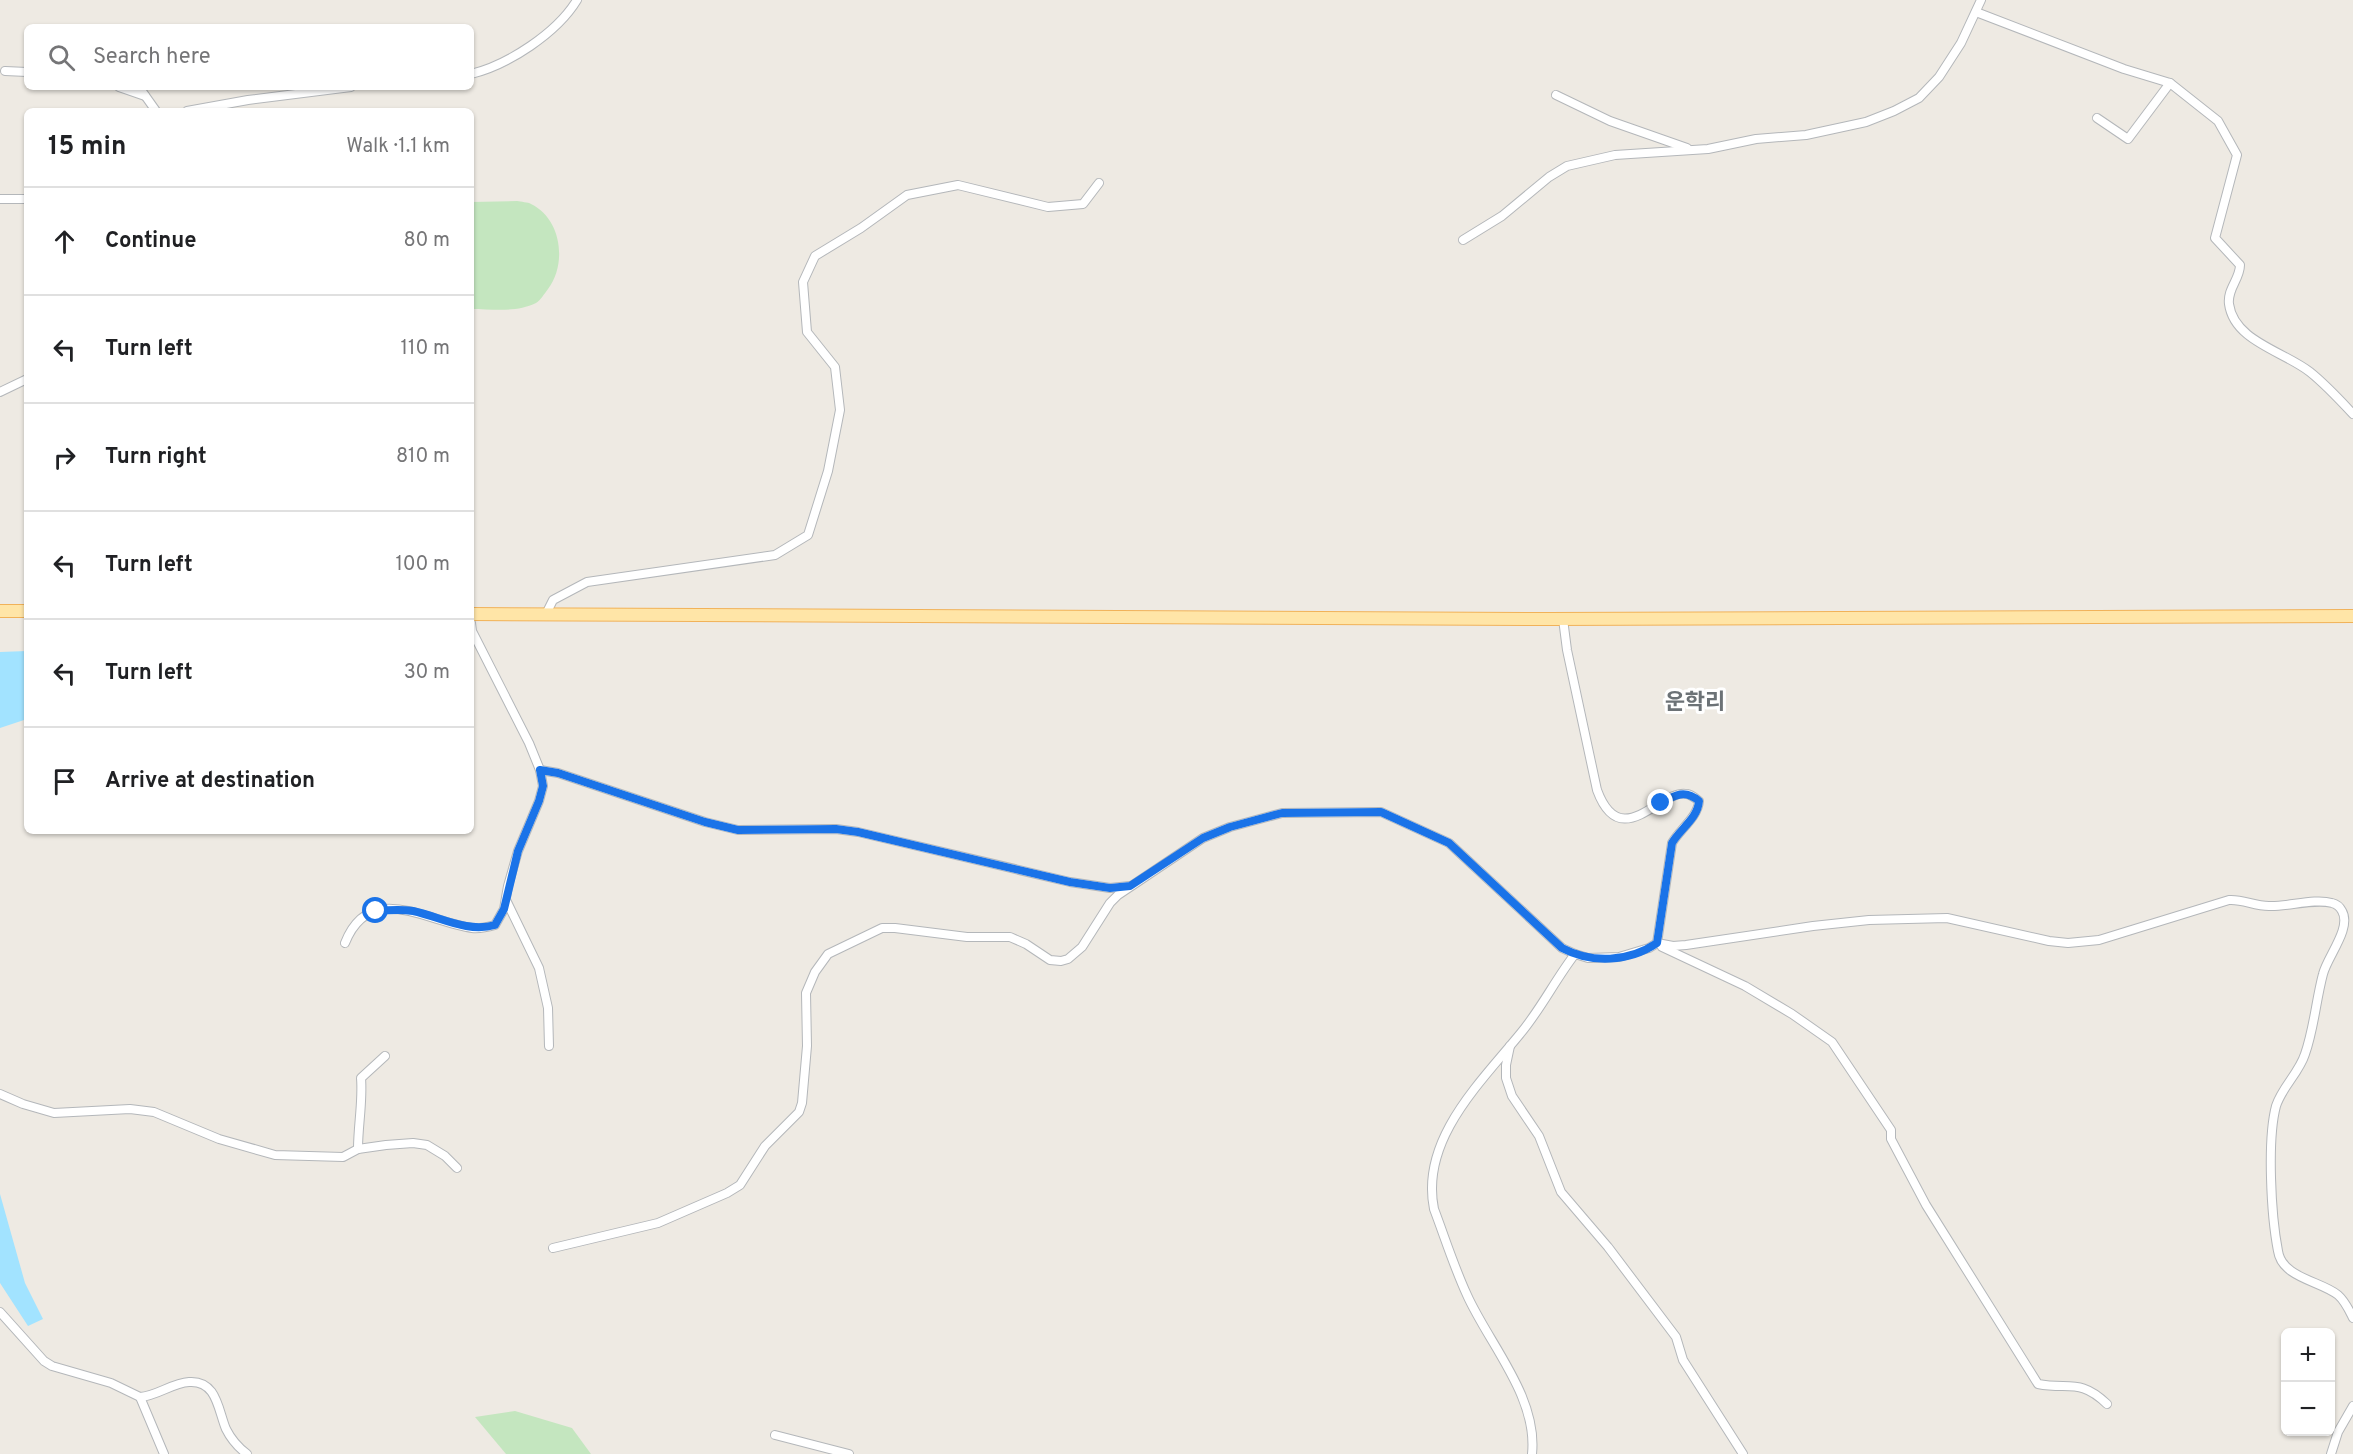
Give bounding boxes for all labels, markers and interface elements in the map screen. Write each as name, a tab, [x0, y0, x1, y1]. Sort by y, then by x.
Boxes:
search box	[24, 24, 474, 90]
icon: search	[45, 41, 78, 74]
text: Search here	[93, 44, 211, 71]
text: 15 min	[48, 131, 126, 164]
text: Walk · 1.1 km	[346, 134, 450, 160]
icon: ahead	[48, 225, 81, 258]
text: Continue	[105, 228, 196, 255]
text: 80 m	[404, 228, 450, 254]
icon: left	[48, 333, 81, 366]
text: Turn left	[105, 336, 193, 363]
text: 110 m	[401, 336, 450, 362]
icon: right	[48, 441, 81, 474]
text: Turn right	[105, 444, 207, 471]
text: 810 m	[396, 444, 450, 470]
icon: left	[48, 549, 81, 582]
text: Turn left	[105, 552, 193, 579]
text: 100 m	[395, 552, 450, 578]
icon: left	[48, 657, 81, 690]
text: Turn left	[105, 660, 193, 687]
text: 30 m	[404, 660, 450, 686]
district label: 운학리	[1665, 690, 1725, 717]
icon: arrive	[48, 765, 81, 798]
text: Arrive at destination	[105, 768, 315, 795]
route end	[1647, 789, 1673, 815]
route start	[362, 897, 388, 923]
map controls	[2281, 1328, 2335, 1436]
button: +	[2281, 1328, 2335, 1382]
button: −	[2281, 1382, 2335, 1436]

